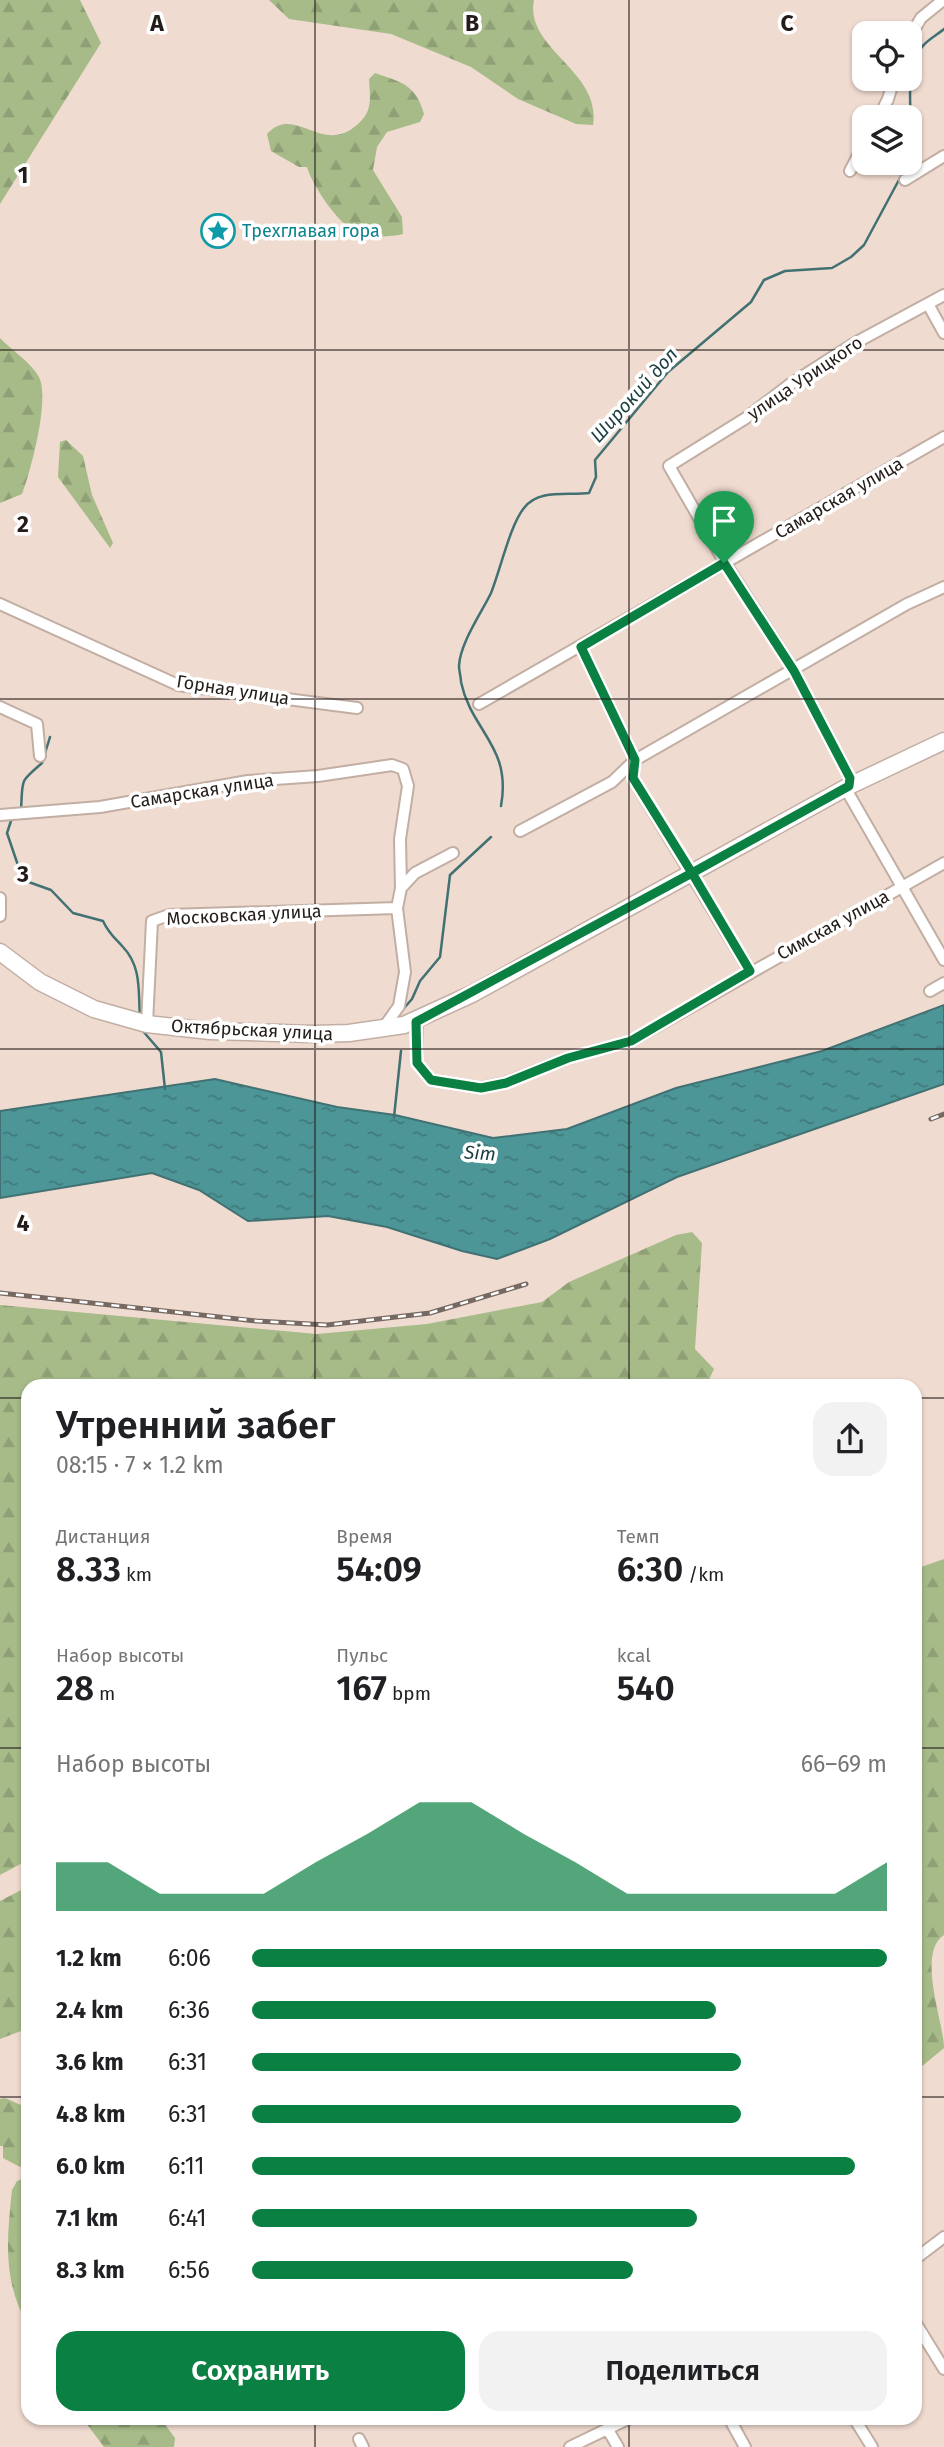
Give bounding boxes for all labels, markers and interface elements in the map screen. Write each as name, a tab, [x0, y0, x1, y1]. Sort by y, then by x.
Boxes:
text: A	[149, 9, 164, 37]
text: B	[465, 9, 479, 37]
text: C	[780, 9, 794, 37]
map controls	[852, 21, 922, 175]
button: locate	[852, 21, 922, 91]
button: layers	[852, 105, 922, 175]
text: 1	[18, 161, 28, 189]
place icon: Трехглавая гора	[199, 212, 237, 250]
place label: Трехглавая гора	[242, 220, 380, 242]
street label: улица Урицкого	[743, 331, 867, 425]
water label: Широкий дол	[585, 343, 683, 447]
street label: Самарская улица	[771, 452, 907, 544]
pin	[694, 491, 754, 563]
icon: arrive	[705, 502, 743, 540]
text: 2	[17, 510, 29, 538]
street label: Горная улица	[175, 670, 291, 710]
street label: Самарская улица	[129, 769, 275, 813]
text: 3	[16, 860, 29, 888]
street label: Симская улица	[773, 885, 893, 965]
street label: Московская улица	[166, 900, 322, 930]
street label: Октябрьская улица	[170, 1015, 334, 1045]
water label: Sim	[462, 1140, 497, 1166]
text: 4	[17, 1209, 30, 1237]
text: Утренний забег	[56, 1402, 335, 1448]
button: share	[813, 1402, 887, 1476]
text: 08:15 · 7 × 1.2 km	[56, 1451, 224, 1479]
text: Дистанция	[56, 1525, 151, 1548]
text: Время	[336, 1525, 393, 1548]
text: Темп	[617, 1525, 660, 1548]
text: 8.33	[56, 1548, 121, 1590]
text: 54:09	[336, 1548, 422, 1590]
text: 6:30	[617, 1548, 683, 1590]
text: km	[121, 1563, 152, 1586]
text: /km	[683, 1563, 724, 1586]
text: Набор высоты	[56, 1644, 184, 1667]
text: Пульс	[336, 1644, 388, 1667]
text: kcal	[617, 1644, 651, 1667]
text: 28	[56, 1667, 94, 1709]
text: 167	[336, 1667, 387, 1709]
text: 540	[617, 1667, 675, 1709]
text: m	[94, 1682, 115, 1705]
text: bpm	[387, 1682, 431, 1705]
text: Набор высоты	[56, 1750, 211, 1778]
text: 66–69 m	[801, 1750, 887, 1778]
text: 1.2 km	[56, 1944, 122, 1972]
text: 6:06	[168, 1944, 211, 1972]
text: 2.4 km	[56, 1996, 123, 2024]
text: 6:36	[168, 1996, 210, 2024]
text: 3.6 km	[56, 2048, 124, 2076]
text: 6:31	[168, 2048, 207, 2076]
text: 4.8 km	[56, 2100, 125, 2128]
text: 6:31	[168, 2100, 207, 2128]
text: 6.0 km	[56, 2152, 125, 2180]
text: 6:11	[168, 2152, 204, 2180]
text: 7.1 km	[56, 2204, 118, 2232]
text: 6:41	[168, 2204, 207, 2232]
text: 8.3 km	[56, 2256, 125, 2284]
text: 6:56	[168, 2256, 210, 2284]
button: Сохранить	[56, 2331, 465, 2411]
button: Поделиться	[479, 2331, 887, 2411]

